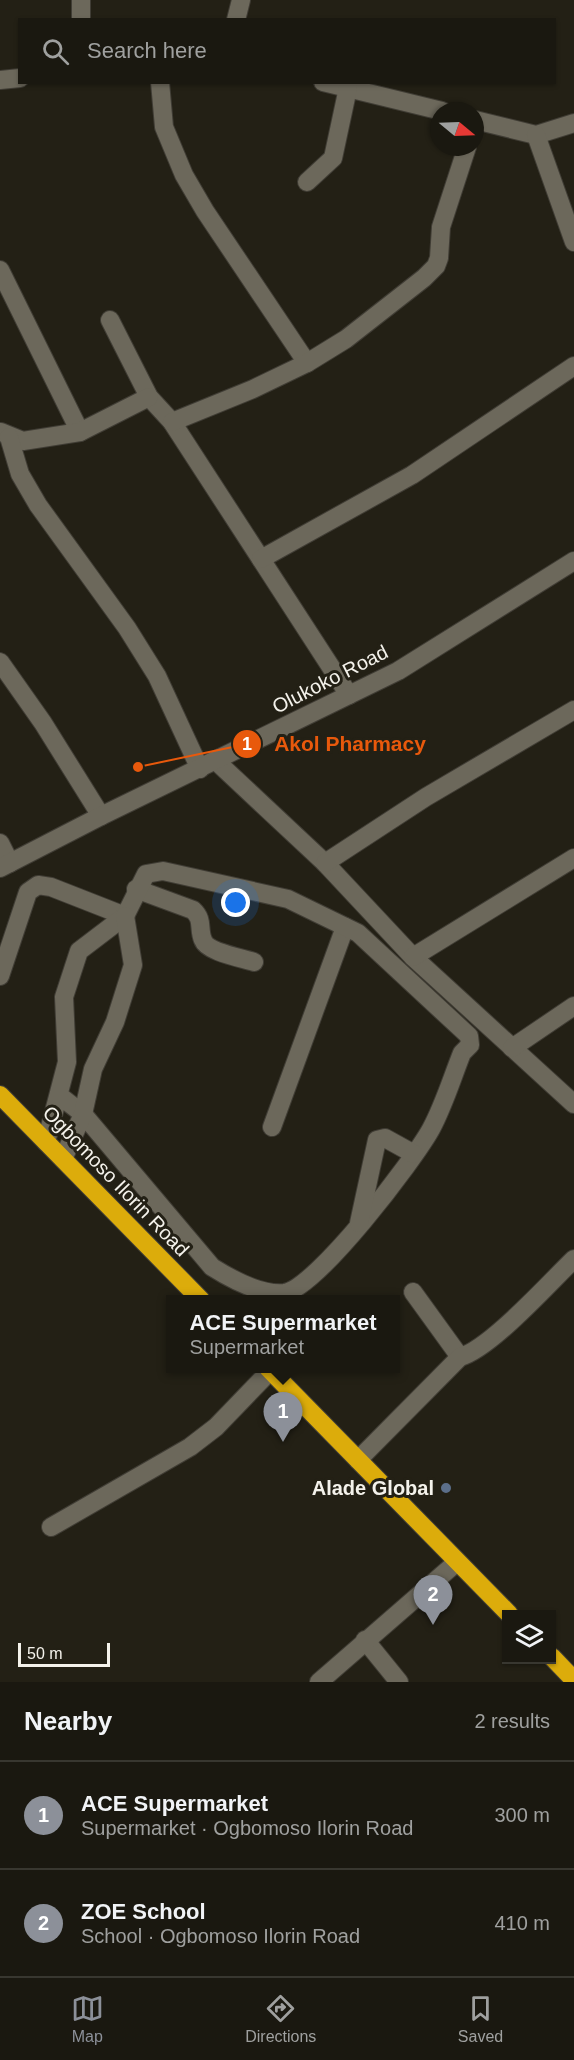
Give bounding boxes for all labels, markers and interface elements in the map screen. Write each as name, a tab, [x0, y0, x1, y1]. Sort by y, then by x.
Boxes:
search box	[18, 18, 556, 84]
icon: search	[39, 35, 72, 68]
text: Search here	[87, 38, 207, 63]
north arrow	[430, 102, 484, 156]
street label: Olukoko Road	[269, 640, 391, 718]
callout: Akol Pharmacy	[232, 725, 438, 764]
text: Akol Pharmacy	[274, 732, 426, 755]
text: 1	[242, 734, 252, 754]
your location	[221, 888, 250, 917]
street label: Ogbomoso Ilorin Road	[39, 1101, 193, 1261]
popup	[166, 1295, 400, 1373]
text: ACE Supermarket	[189, 1310, 377, 1335]
text: Supermarket	[189, 1336, 304, 1358]
pin: 1	[264, 1392, 302, 1442]
place label: Alade Global	[312, 1477, 434, 1499]
marker: Alade Global	[439, 1481, 453, 1495]
pin: 2	[414, 1576, 452, 1625]
map controls	[502, 1610, 556, 1664]
button: layers	[502, 1610, 556, 1664]
scale bar	[18, 1640, 110, 1668]
text: 50 m	[27, 1645, 63, 1662]
text: Nearby	[24, 1706, 112, 1736]
text: 2 results	[474, 1710, 550, 1732]
text: ACE Supermarket	[81, 1791, 268, 1816]
text: 1	[38, 1804, 49, 1826]
text: 300 m	[494, 1804, 550, 1826]
text: Supermarket · Ogbomoso Ilorin Road	[81, 1817, 413, 1839]
text: ZOE School	[81, 1899, 206, 1924]
text: 2	[38, 1912, 49, 1934]
text: 410 m	[494, 1912, 550, 1934]
text: School · Ogbomoso Ilorin Road	[81, 1925, 360, 1947]
tab: Map	[71, 1992, 104, 2046]
tab: Directions	[245, 1992, 316, 2046]
tab: Saved	[458, 1992, 503, 2046]

